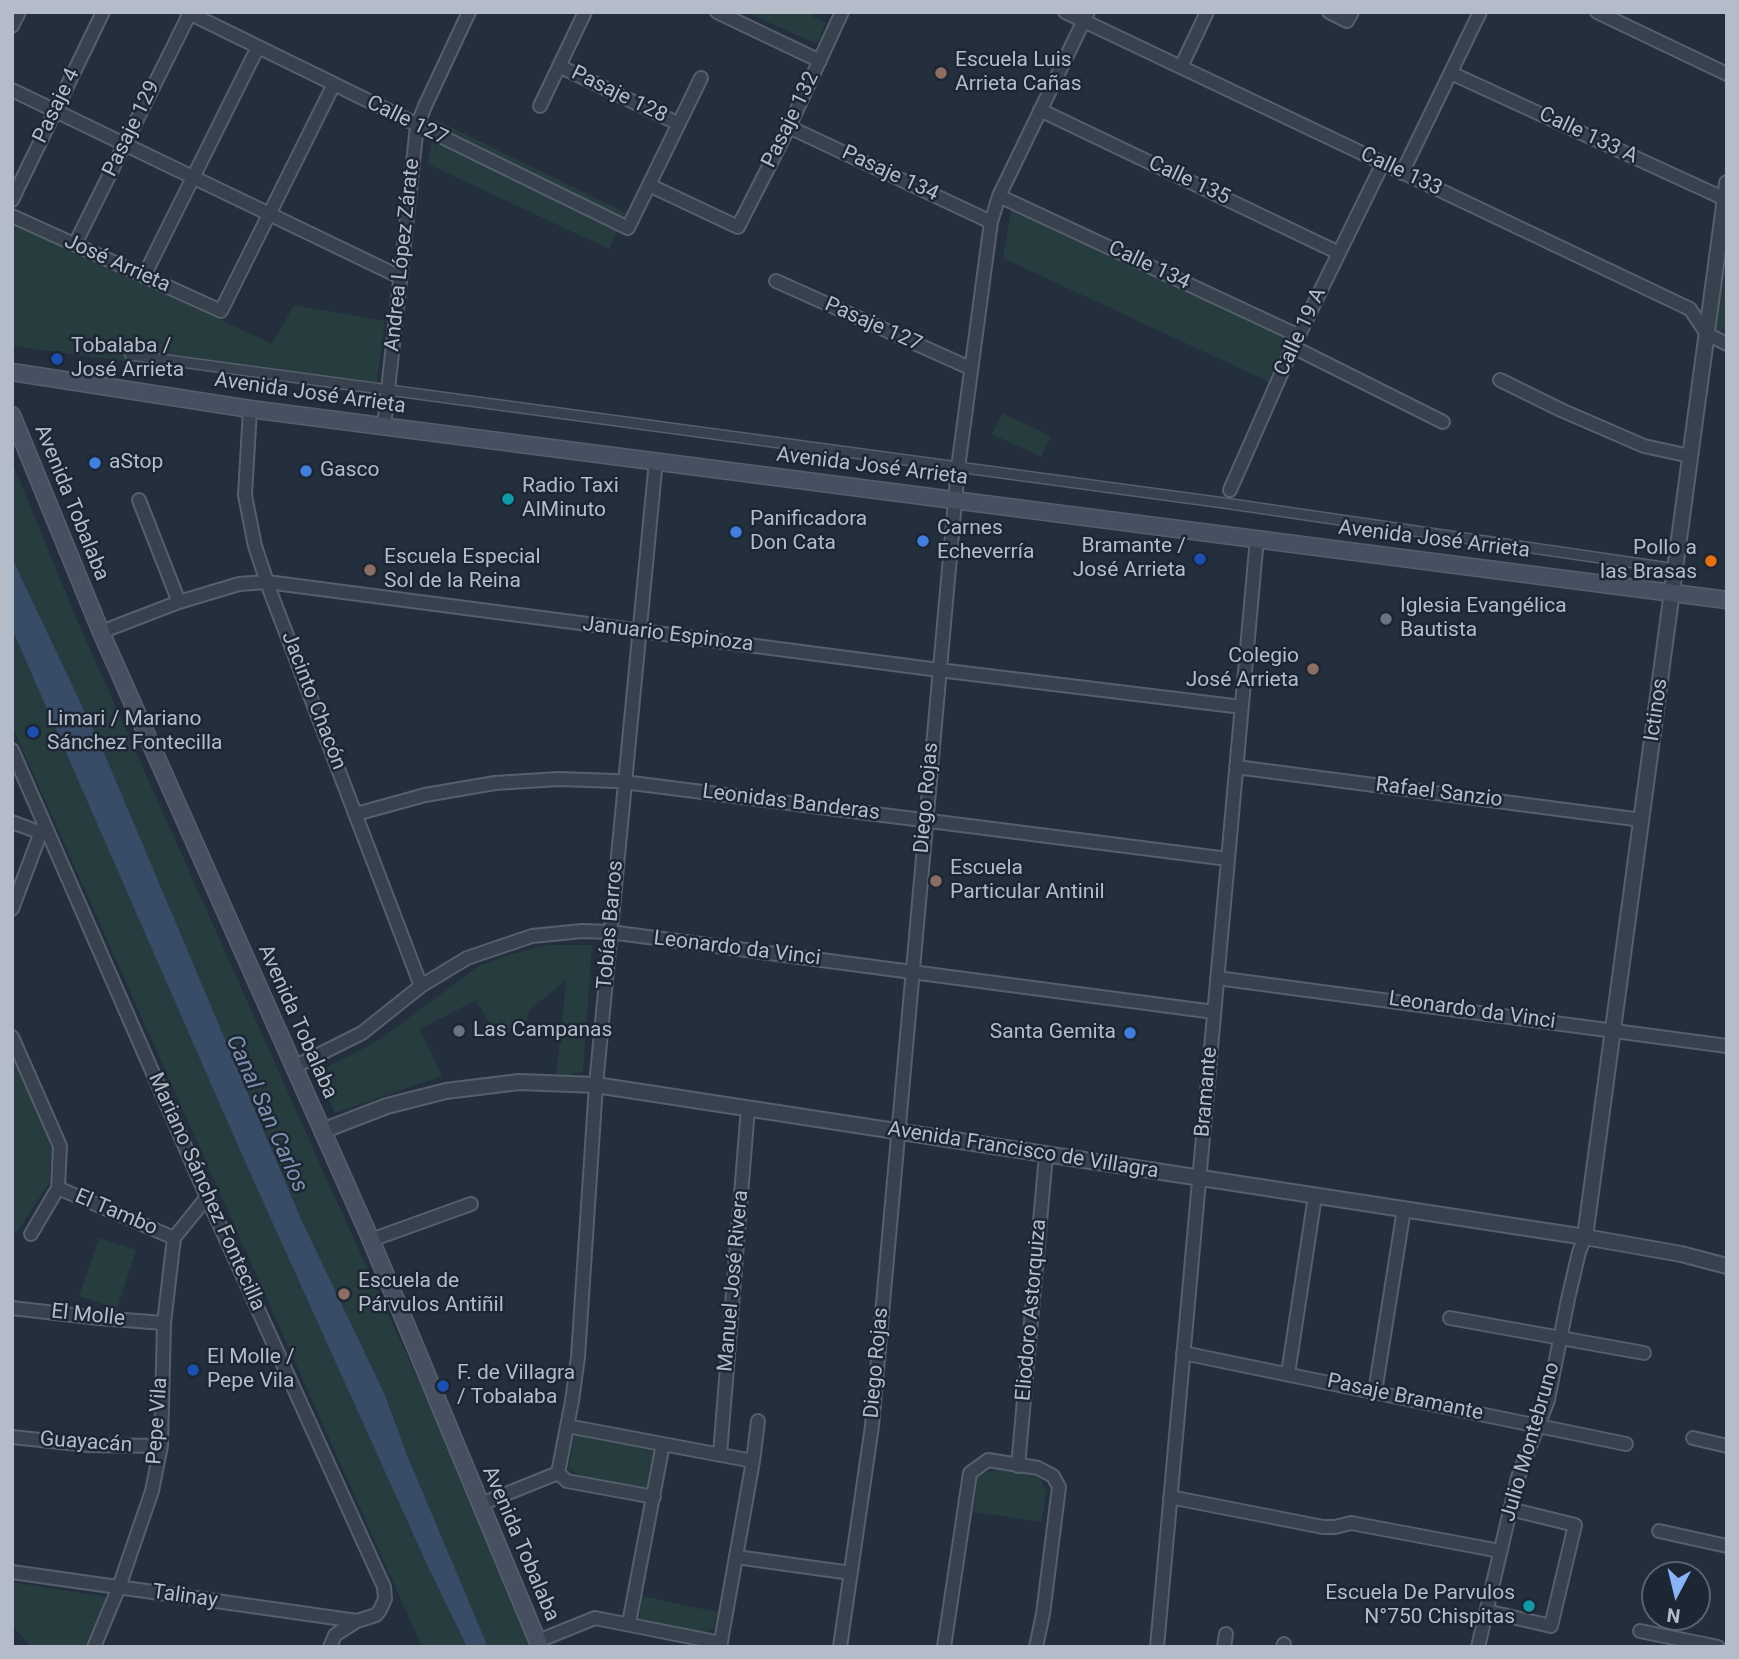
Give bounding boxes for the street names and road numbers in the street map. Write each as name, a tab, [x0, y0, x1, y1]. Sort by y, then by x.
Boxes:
street label: Pasaje 128	[567, 61, 671, 129]
street label: Pasaje 4	[28, 65, 86, 147]
street label: Pasaje 132	[757, 68, 825, 172]
street label: Pasaje 129	[98, 77, 166, 181]
street label: Calle 127	[362, 91, 452, 151]
street label: Calle 133 A	[1535, 102, 1641, 170]
street label: Pasaje 134	[838, 141, 942, 207]
street label: Calle 133	[1356, 142, 1446, 202]
street label: Calle 135	[1144, 151, 1234, 211]
street label: Andrea López Zárate	[380, 157, 426, 353]
street label: José Arrieta	[60, 229, 174, 299]
street label: Calle 134	[1104, 236, 1194, 296]
street label: Calle 19 A	[1270, 284, 1332, 380]
street label: Pasaje 127	[821, 292, 925, 358]
street label: Avenida José Arrieta	[213, 368, 407, 420]
street label: Avenida Tobalaba	[28, 421, 114, 585]
street label: Avenida José Arrieta	[775, 443, 969, 491]
street label: Avenida José Arrieta	[1337, 516, 1531, 564]
street label: Januario Espinoza	[581, 612, 755, 658]
street label: Jacinto Chacón	[275, 628, 351, 774]
street label: Ictinos	[1640, 677, 1674, 743]
street label: Diego Rojas	[910, 742, 944, 854]
street label: Rafael Sanzio	[1374, 773, 1504, 813]
street label: Leonidas Banderas	[701, 780, 881, 826]
street label: Tobías Barros	[593, 859, 629, 991]
street label: Leonardo da Vinci	[652, 926, 822, 972]
street label: Avenida Tobalaba	[252, 941, 342, 1103]
street label: Leonardo da Vinci	[1387, 987, 1557, 1035]
street label: Bramante	[1190, 1046, 1224, 1138]
street label: Mariano Sánchez Fontecilla	[142, 1069, 270, 1315]
street label: Avenida Francisco de Villagra	[886, 1117, 1160, 1185]
street label: El Tambo	[71, 1184, 161, 1242]
street label: Manuel José Rivera	[713, 1189, 755, 1373]
street label: Eliodoro Astorquiza	[1011, 1218, 1053, 1402]
street label: El Molle	[50, 1300, 126, 1332]
street label: Diego Rojas	[860, 1307, 894, 1419]
street label: Julio Montebruno	[1496, 1359, 1566, 1525]
street label: Pasaje Bramante	[1325, 1369, 1485, 1427]
street label: Pepe Vila	[142, 1377, 174, 1465]
street label: Guayacán	[39, 1427, 133, 1459]
street label: Avenida Tobalaba	[476, 1463, 564, 1625]
street label: Talinay	[151, 1580, 219, 1614]

